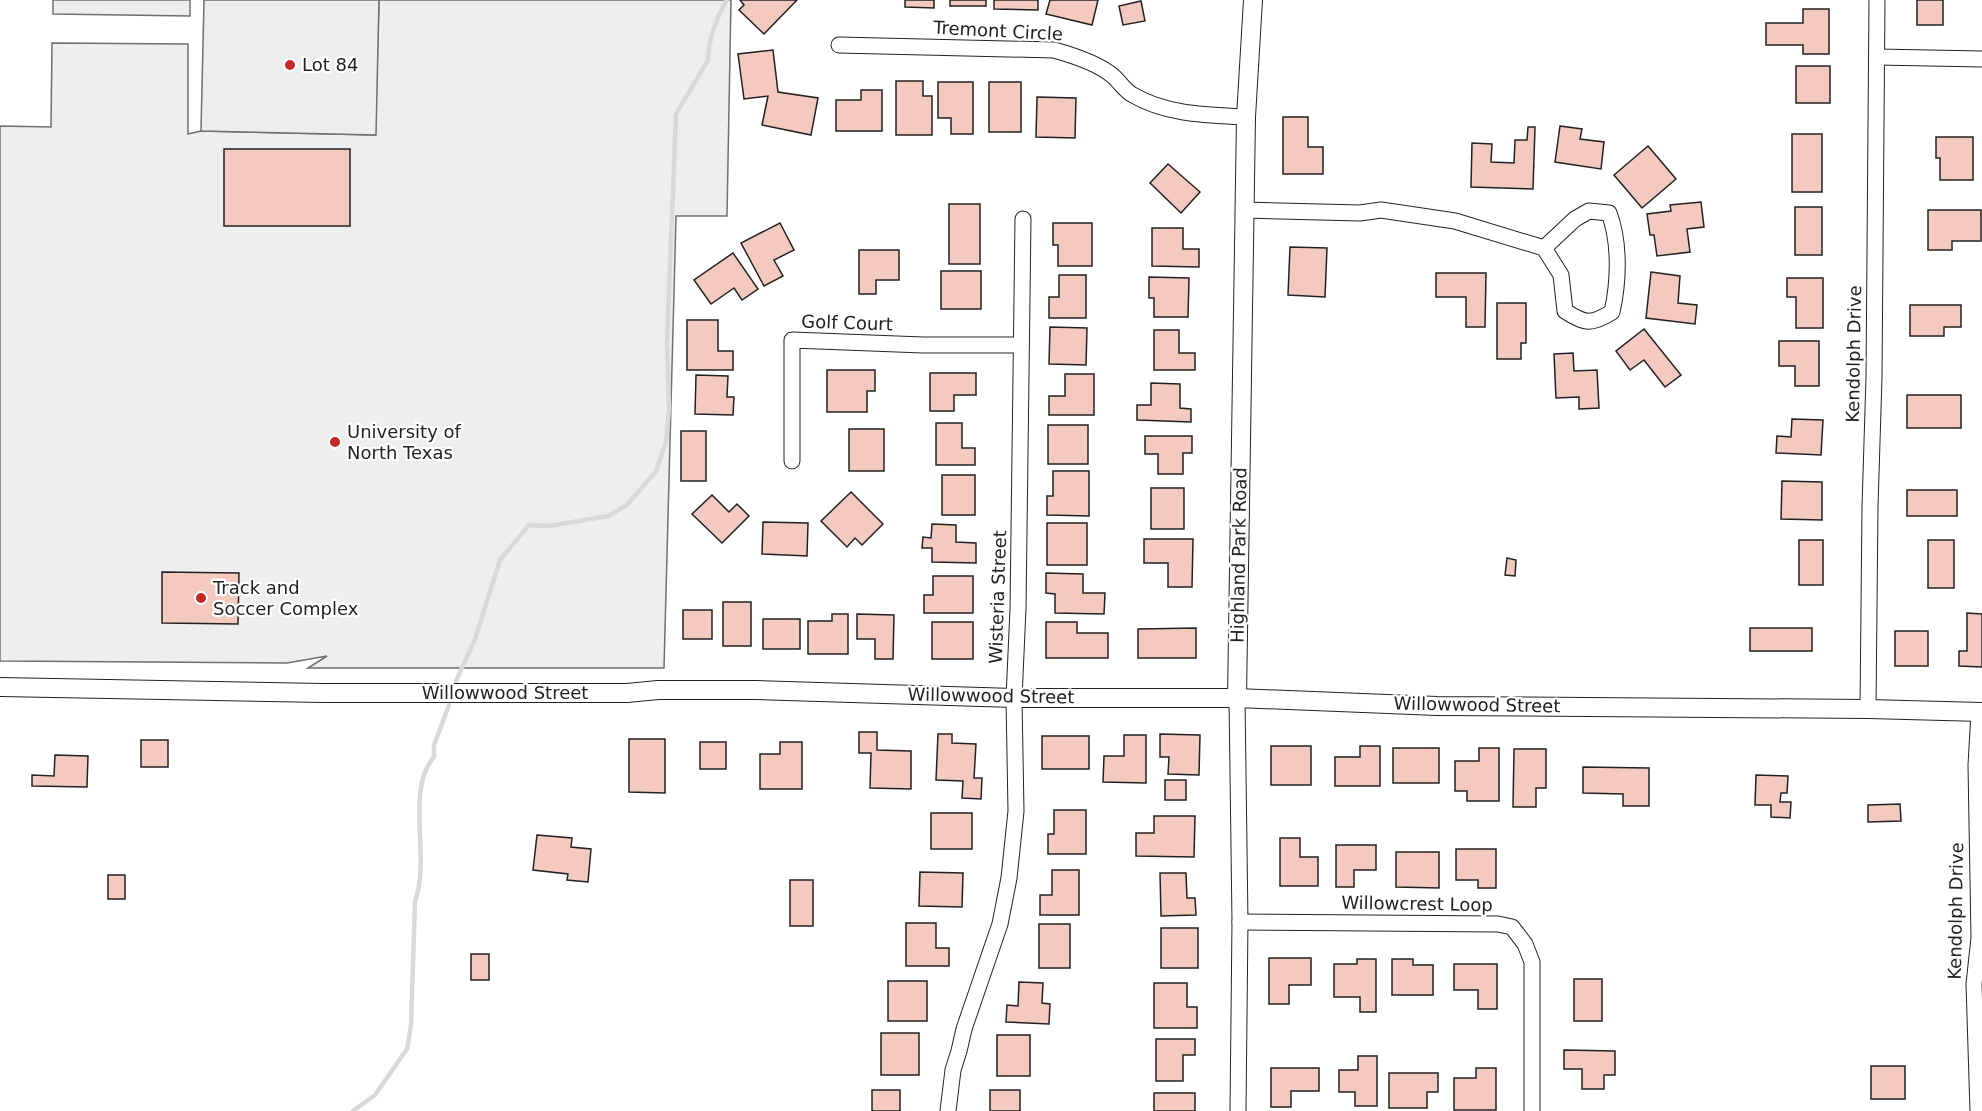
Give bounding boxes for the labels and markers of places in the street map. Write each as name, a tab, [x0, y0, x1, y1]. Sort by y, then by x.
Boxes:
place label: Lot 84	[302, 54, 358, 75]
marker: Lot 84	[283, 58, 297, 72]
place label: University of North Texas	[347, 421, 462, 463]
marker: University of North Texas	[328, 435, 342, 449]
place label: Track and Soccer Complex	[212, 577, 359, 619]
marker: Track and Soccer Complex	[194, 591, 208, 605]

